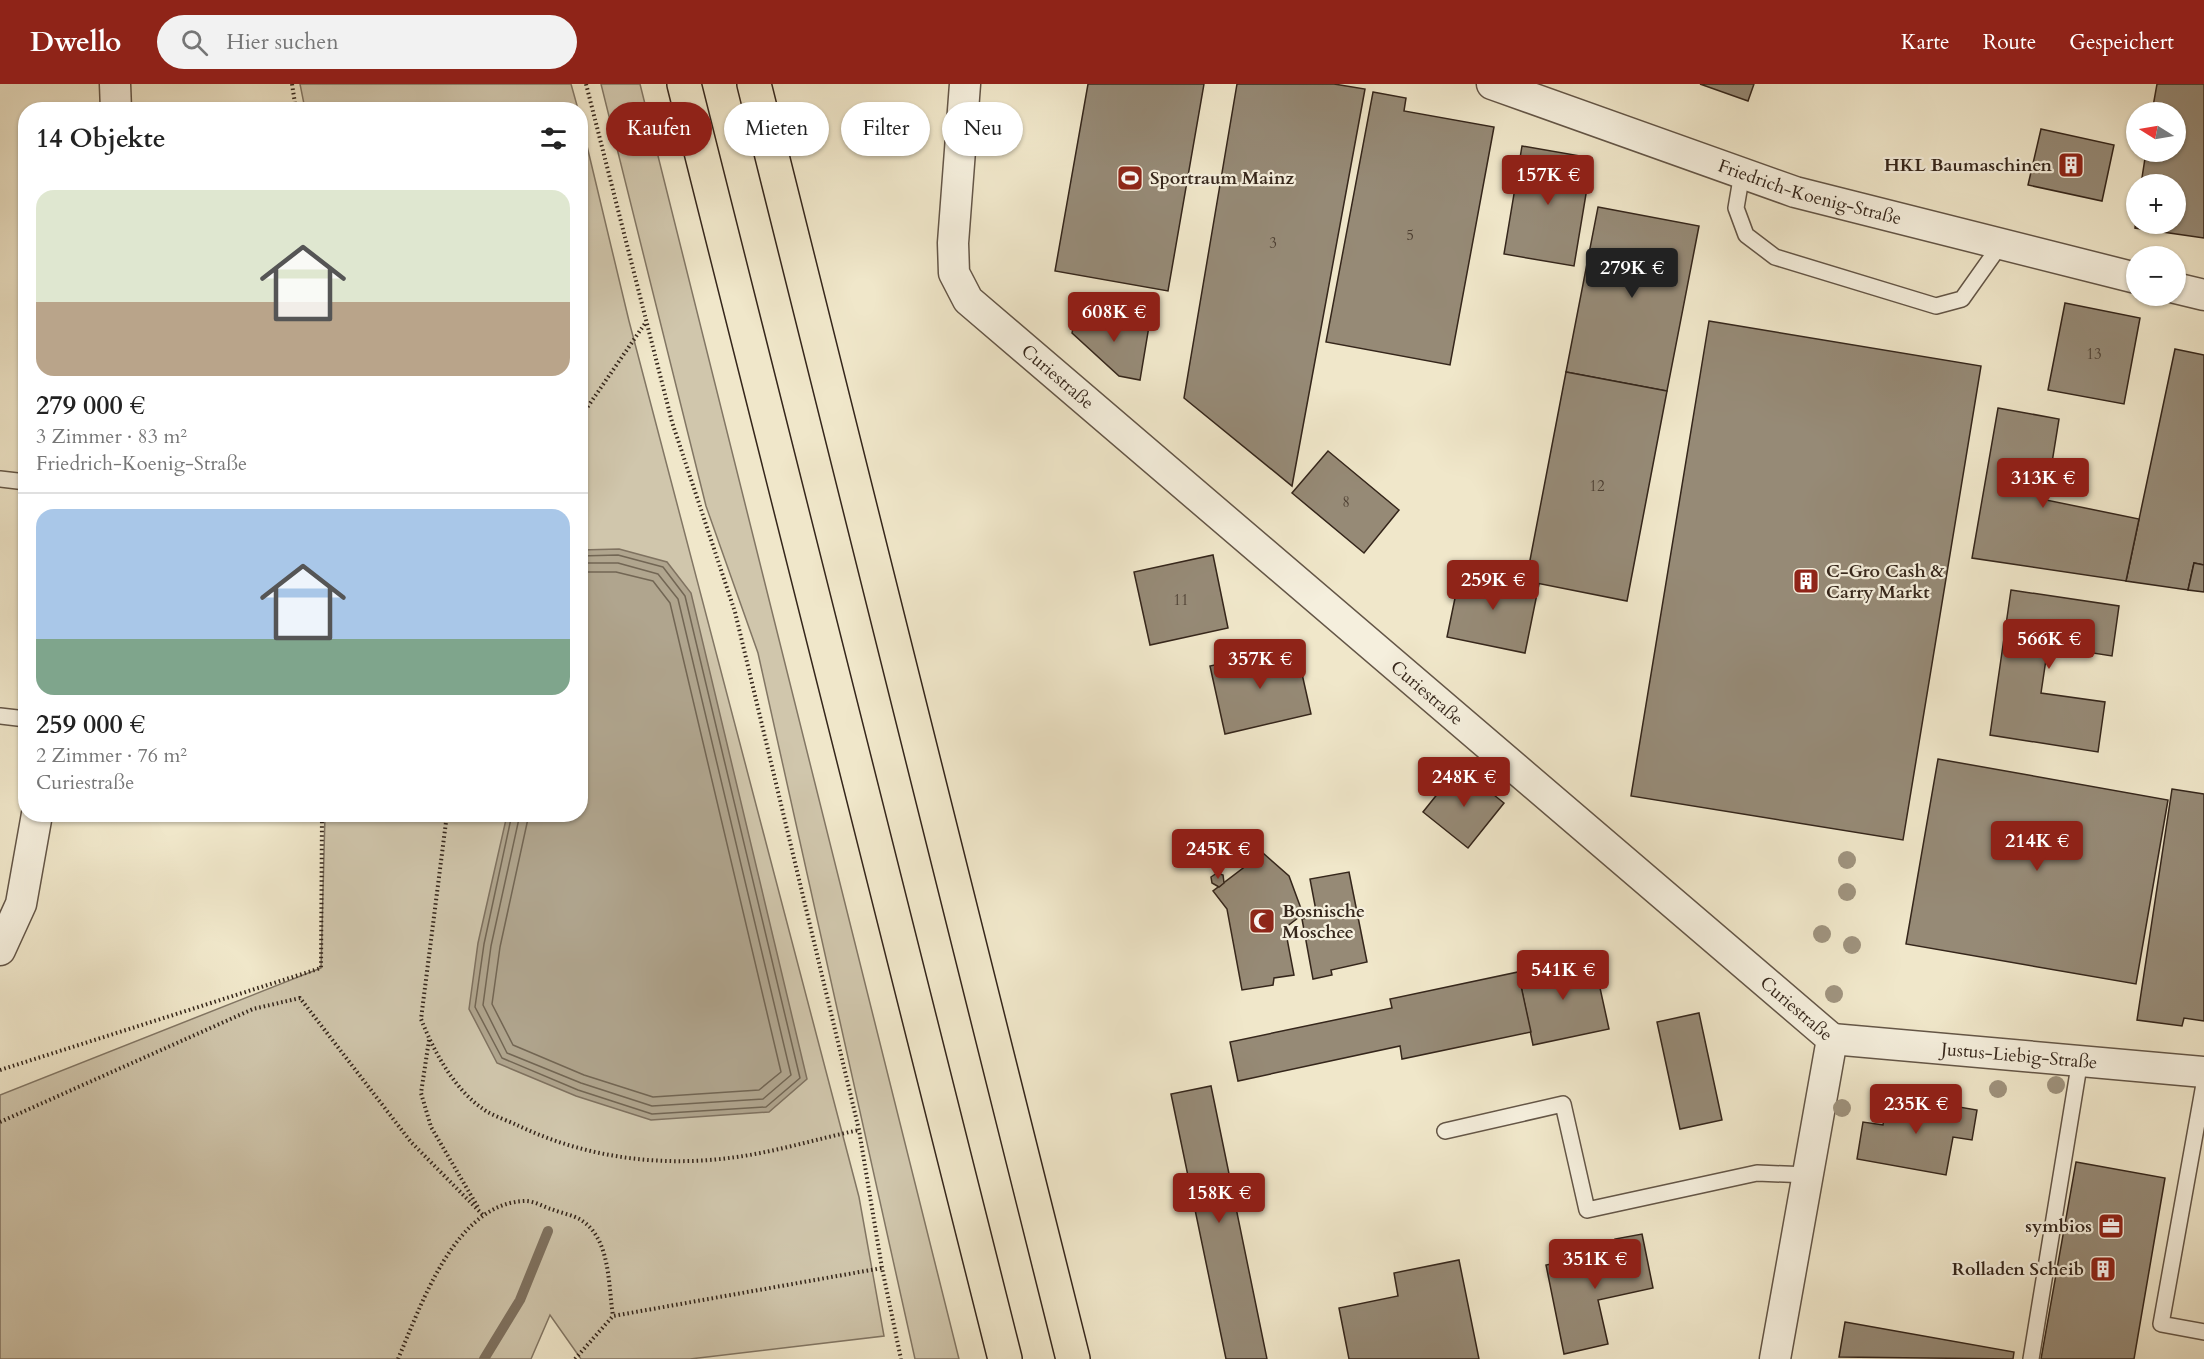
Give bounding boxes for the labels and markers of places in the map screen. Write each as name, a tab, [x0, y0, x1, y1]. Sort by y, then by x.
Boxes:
building icon: HKL Baumaschinen	[2056, 150, 2086, 180]
place label: HKL Baumaschinen	[1884, 153, 2052, 178]
pin: 157K €	[1499, 155, 1597, 206]
sports icon: Sportraum Mainz	[1115, 163, 1145, 193]
place label: Sportraum Mainz	[1150, 166, 1295, 191]
pin: 279K €	[1583, 248, 1681, 299]
pin: 608K €	[1065, 292, 1163, 343]
pin: 313K €	[1994, 458, 2092, 509]
place label: C-Gro Cash & Carry Markt	[1826, 559, 1945, 605]
pin: 259K €	[1444, 560, 1542, 611]
building icon: C-Gro Cash & Carry Markt	[1791, 566, 1821, 596]
pin: 566K €	[2000, 619, 2098, 670]
pin: 357K €	[1211, 639, 1309, 690]
pin: 248K €	[1415, 757, 1513, 808]
pin: 214K €	[1988, 821, 2086, 872]
pin: 245K €	[1169, 829, 1267, 880]
place label: Bosnische Moschee	[1282, 899, 1365, 945]
mosque icon: Bosnische Moschee	[1247, 906, 1277, 936]
pin: 541K €	[1514, 950, 1612, 1001]
pin: 235K €	[1867, 1084, 1965, 1135]
pin: 158K €	[1170, 1173, 1268, 1224]
office icon: symbios	[2096, 1211, 2126, 1241]
place label: symbios	[2025, 1214, 2092, 1239]
pin: 351K €	[1546, 1239, 1644, 1290]
building icon: Rolladen Scheib	[2088, 1254, 2118, 1284]
place label: Rolladen Scheib	[1952, 1257, 2084, 1282]

